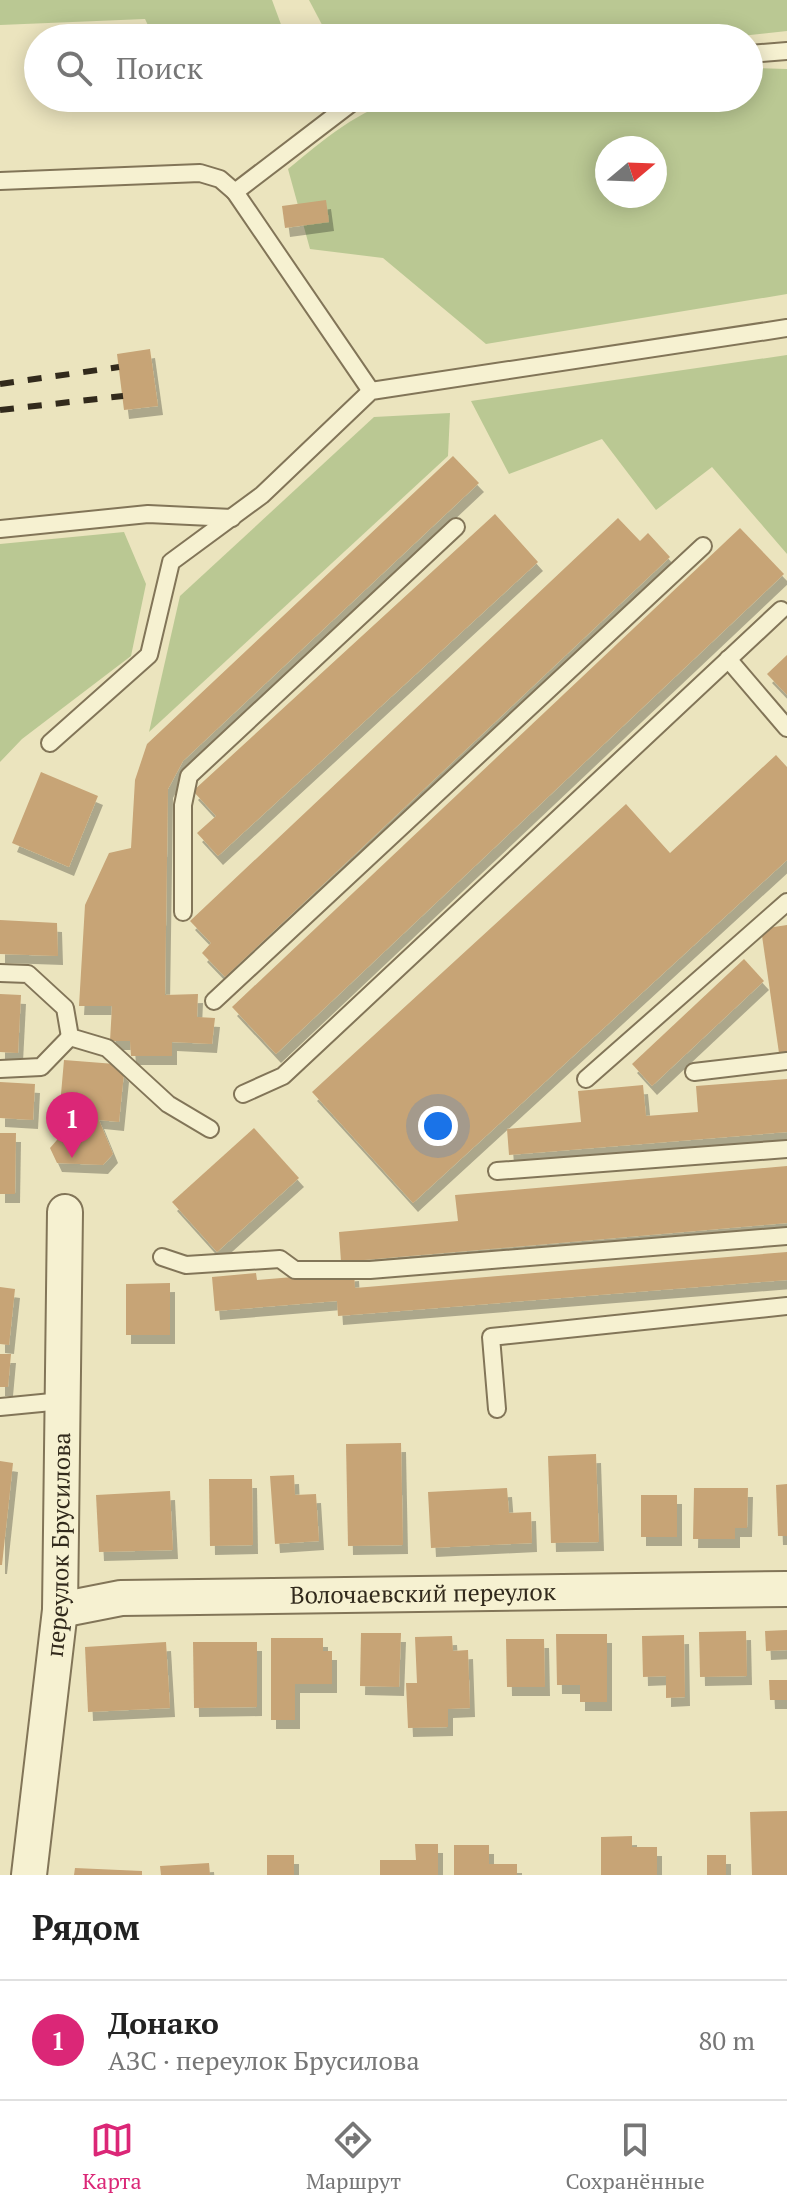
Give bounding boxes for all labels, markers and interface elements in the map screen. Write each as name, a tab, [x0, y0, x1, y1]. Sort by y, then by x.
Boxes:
search box	[24, 24, 763, 112]
icon: search	[52, 46, 96, 90]
text: Поиск	[116, 48, 203, 88]
north arrow	[595, 136, 667, 208]
pin: 1	[46, 1092, 98, 1158]
your location	[418, 1106, 458, 1146]
street label: переулок Брусилова	[38, 1432, 77, 1659]
street label: Волочаевский переулок	[290, 1575, 556, 1611]
text: Рядом	[32, 1905, 140, 1950]
text: Донако	[108, 2003, 219, 2043]
text: 1	[51, 2023, 65, 2057]
text: 80 m	[699, 2023, 755, 2057]
text: АЗС · переулок Брусилова	[108, 2043, 420, 2077]
tab: Карта	[82, 2118, 142, 2195]
tab: Маршрут	[306, 2118, 401, 2195]
tab: Сохранённые	[565, 2118, 705, 2195]

